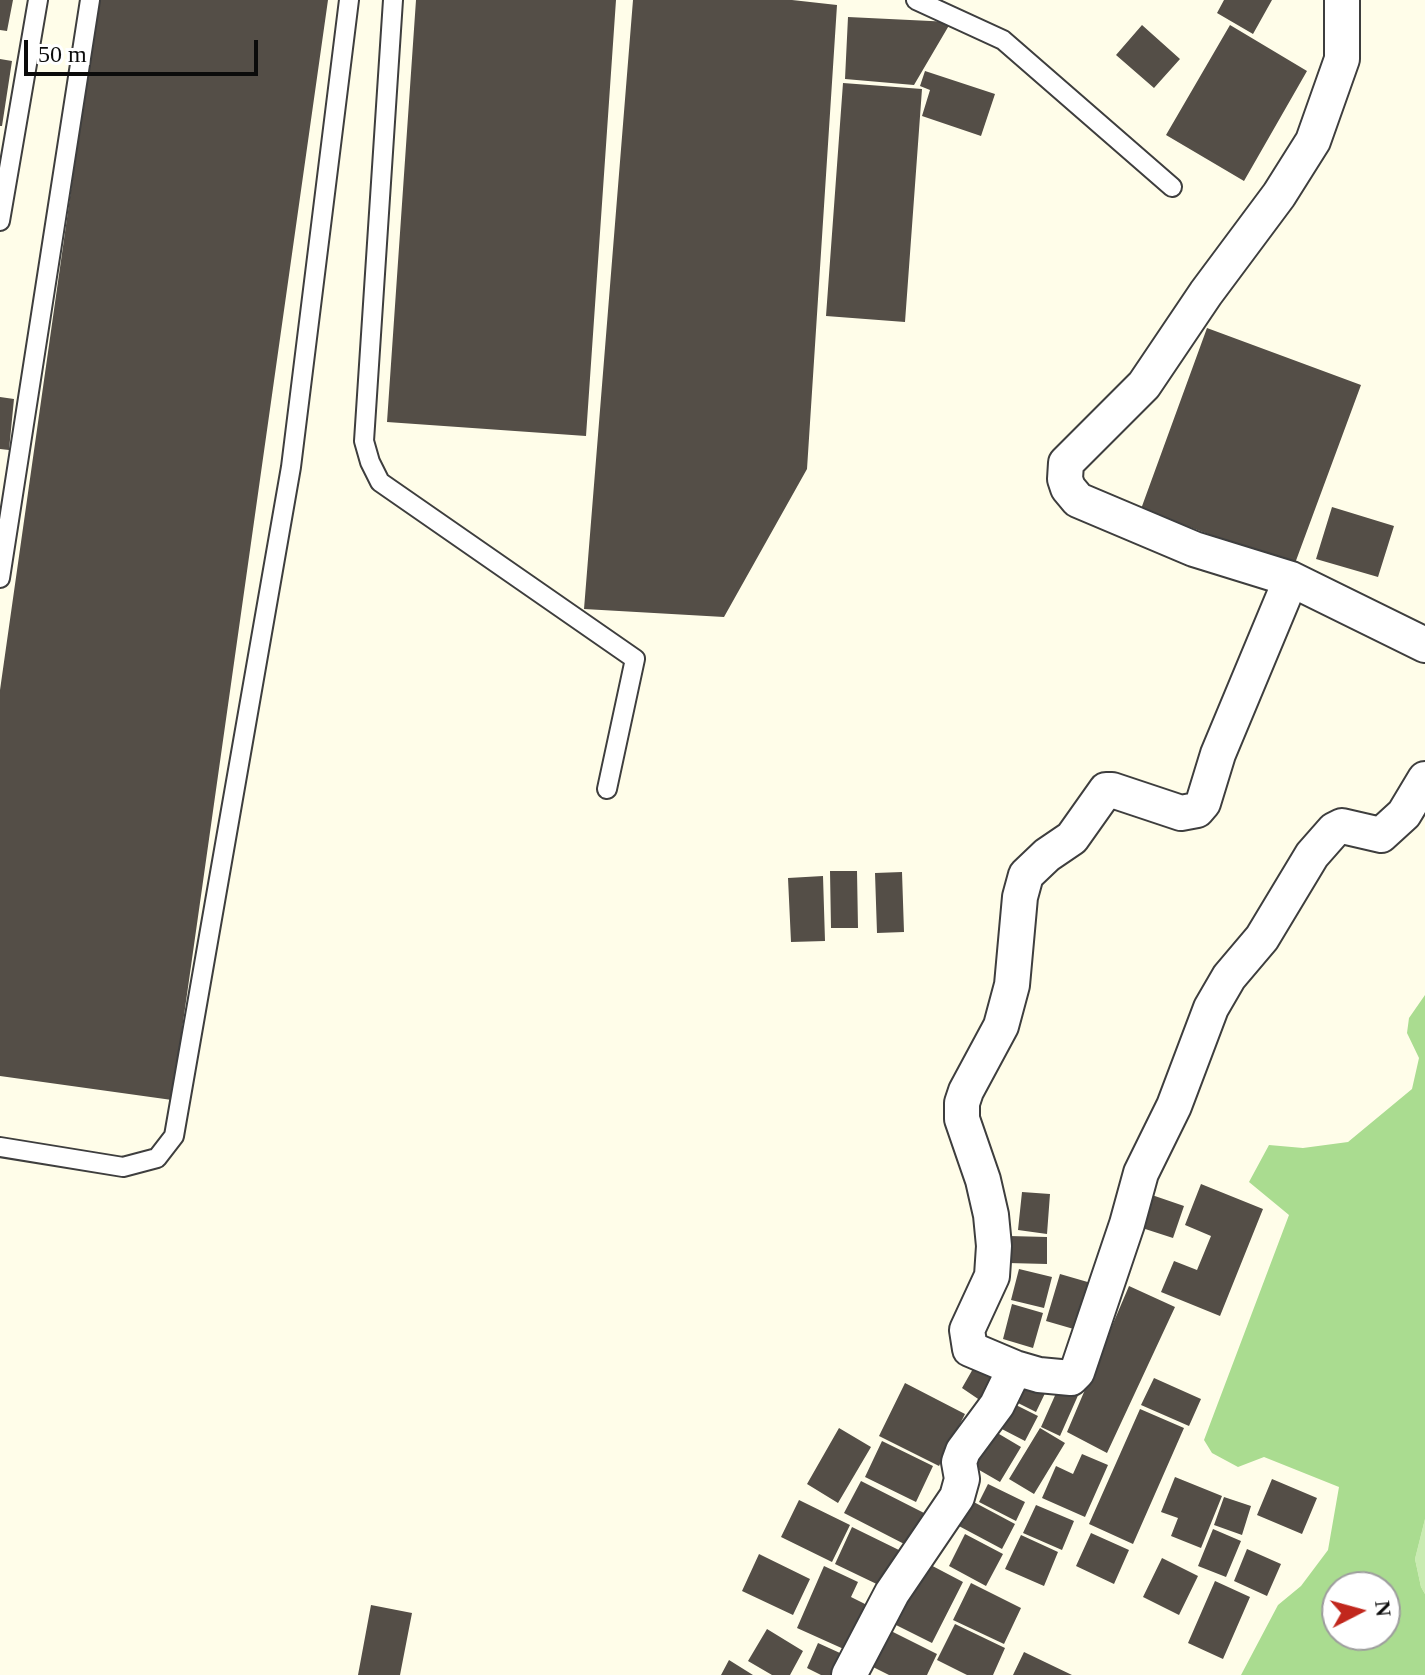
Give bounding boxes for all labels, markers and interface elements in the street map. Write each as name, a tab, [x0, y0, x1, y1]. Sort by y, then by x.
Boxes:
scale bar	[28, 24, 262, 74]
text: 50 m	[38, 41, 87, 67]
north arrow	[1321, 1571, 1401, 1651]
text: N	[1370, 1599, 1397, 1618]

